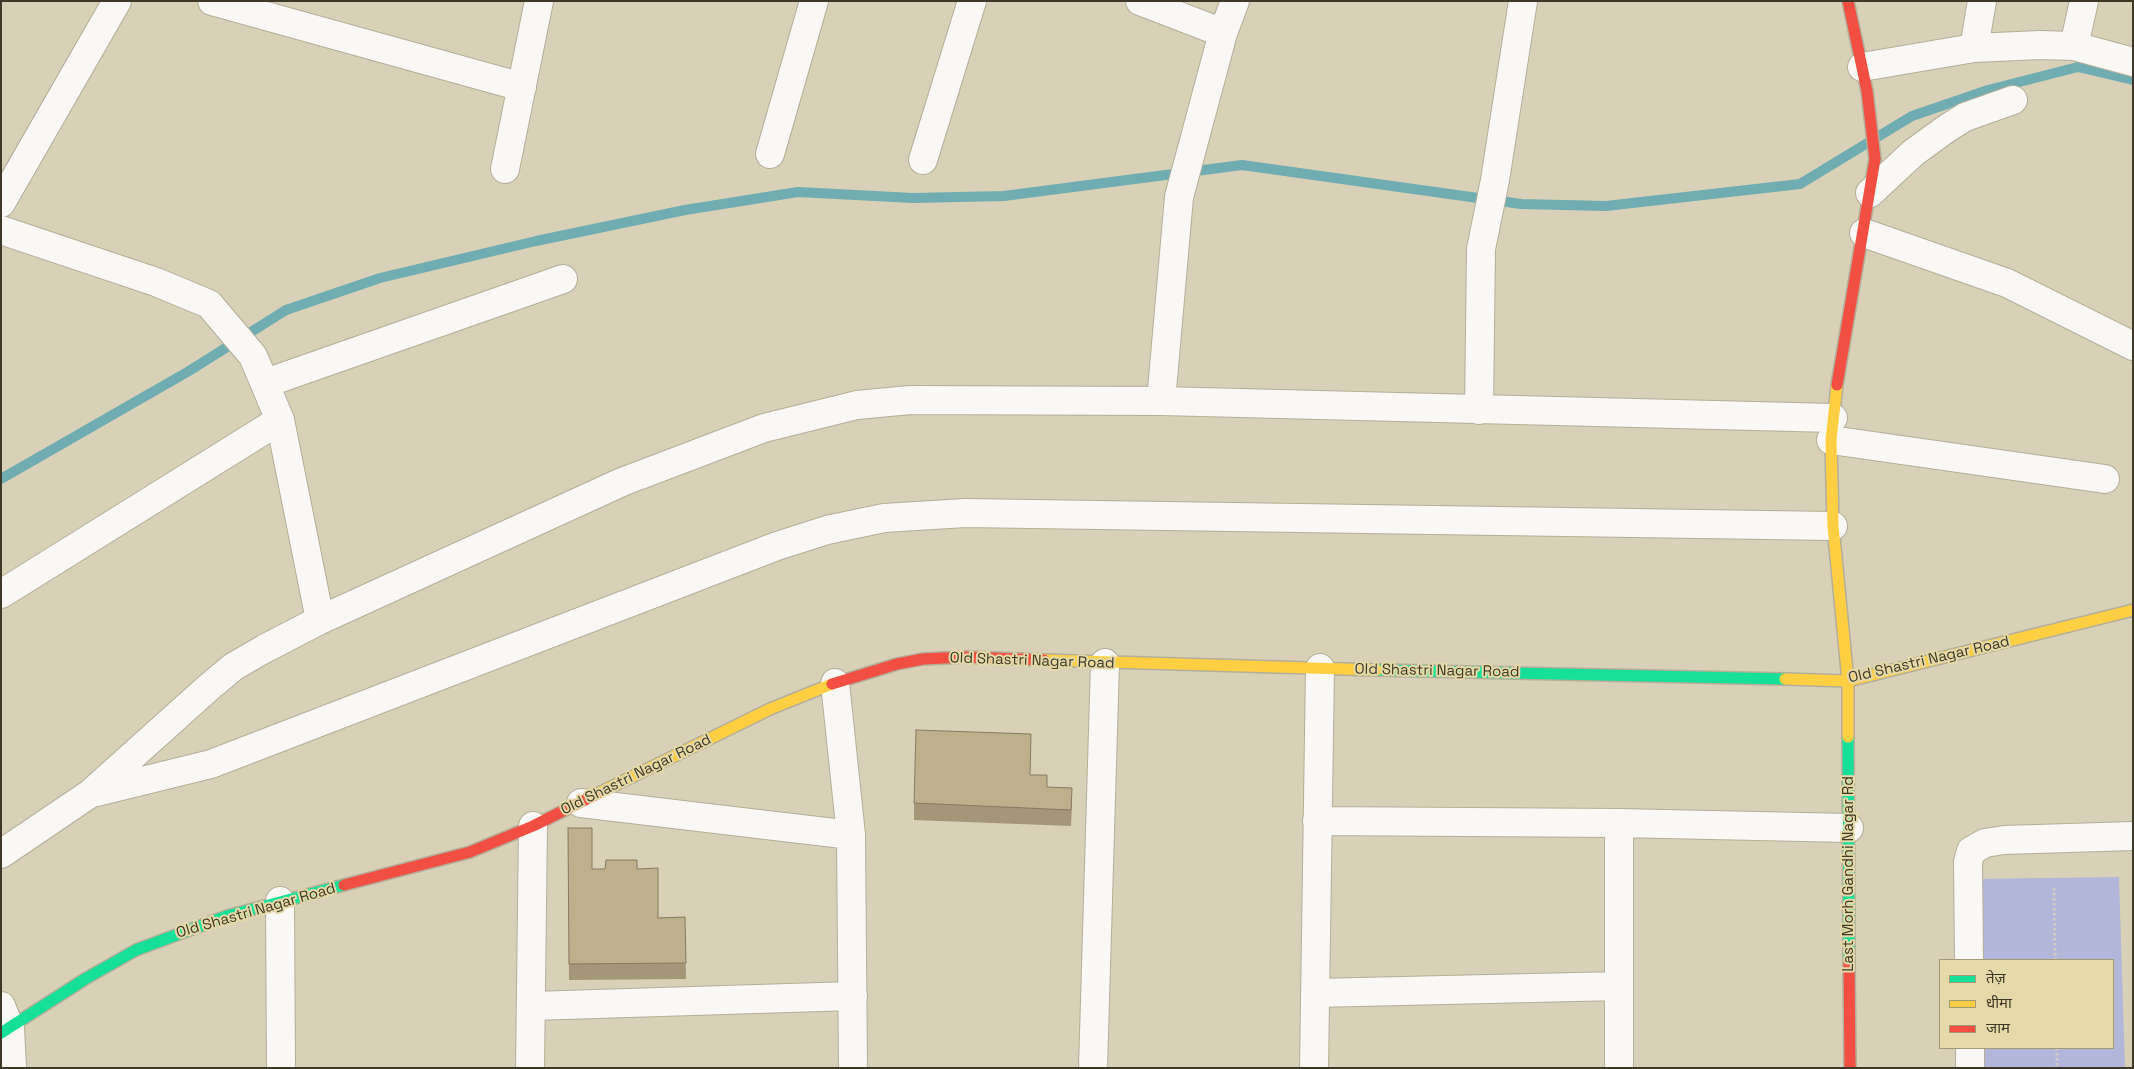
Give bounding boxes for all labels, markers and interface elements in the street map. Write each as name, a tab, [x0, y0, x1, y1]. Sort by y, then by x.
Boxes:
street label: Old Shastri Nagar Road	[1847, 633, 2011, 687]
street label: Old Shastri Nagar Road	[949, 649, 1115, 673]
street label: Old Shastri Nagar Road	[1354, 661, 1520, 681]
street label: Old Shastri Nagar Road	[558, 731, 714, 819]
street label: Last Morh Gandhi Nagar Rd	[1840, 776, 1858, 972]
street label: Old Shastri Nagar Road	[174, 880, 338, 942]
legend	[1939, 959, 2114, 1049]
text: तेज़	[1986, 968, 2006, 987]
text: धीमा	[1986, 993, 2012, 1012]
text: जाम	[1986, 1018, 2010, 1037]

